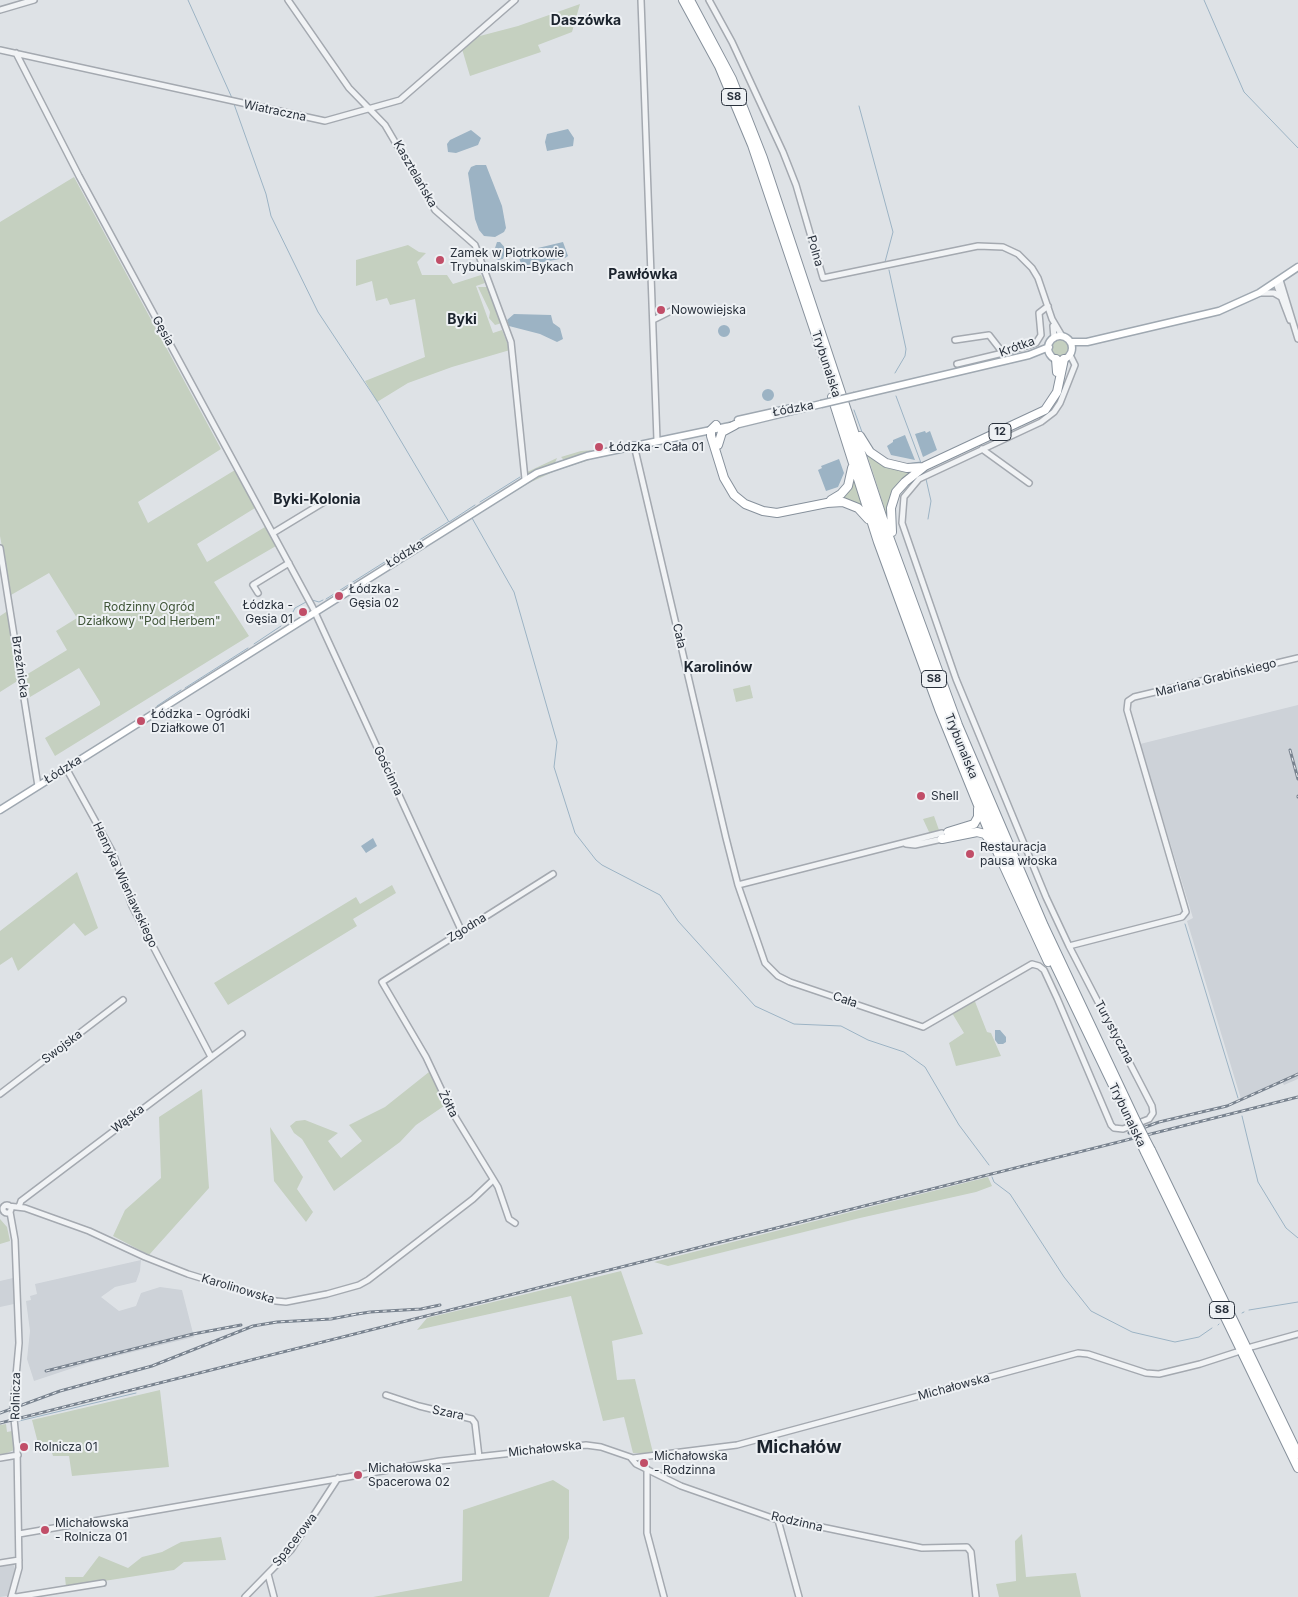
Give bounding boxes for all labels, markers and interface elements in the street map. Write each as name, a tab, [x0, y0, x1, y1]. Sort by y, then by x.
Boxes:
district label: Daszówka	[551, 13, 621, 29]
road number: S8	[722, 88, 746, 105]
street label: Wiatraczna	[242, 97, 308, 125]
street label: Kasztelańska	[390, 138, 440, 210]
street label: Polna	[804, 234, 826, 268]
place label: Zamek w Piotrkowie Trybunalskim-Bykach	[450, 246, 574, 274]
marker: Zamek w Piotrkowie Trybunalskim-Bykach	[434, 254, 446, 266]
district label: Pawłówka	[608, 267, 678, 283]
place label: Nowowiejska	[671, 303, 746, 317]
marker: Nowowiejska	[655, 304, 667, 316]
district label: Byki	[447, 312, 477, 328]
street label: Gęsia	[149, 314, 177, 348]
street label: Trybunalska	[808, 329, 844, 399]
street label: Krótka	[997, 334, 1037, 360]
street label: Łódzka	[771, 398, 815, 420]
road number: 12	[989, 424, 1011, 441]
place label: Łódzka - Cała 01	[609, 440, 704, 454]
marker: Łódzka - Cała 01	[593, 441, 605, 453]
district label: Byki-Kolonia	[273, 492, 361, 508]
street label: Łódzka	[384, 537, 426, 571]
place label: Łódzka - Gęsia 02	[349, 582, 400, 610]
marker: Łódzka - Gęsia 02	[333, 590, 345, 602]
place label: Łódzka - Gęsia 01	[242, 598, 293, 626]
park label: Rodzinny Ogród Działkowy "Pod Herbem"	[77, 600, 221, 628]
marker: Łódzka - Gęsia 01	[297, 606, 309, 618]
street label: Cała	[669, 622, 689, 650]
street label: Brzeźnicka	[9, 635, 31, 699]
street label: Mariana Grabińskiego	[1154, 656, 1278, 700]
district label: Karolinów	[684, 660, 752, 676]
road number: S8	[922, 671, 946, 688]
place label: Łódzka - Ogródki Działkowe 01	[151, 707, 250, 735]
street label: Trybunalska	[941, 711, 981, 781]
marker: Łódzka - Ogródki Działkowe 01	[135, 715, 147, 727]
street label: Gościnna	[370, 744, 406, 798]
street label: Łódzka	[42, 753, 84, 787]
place label: Shell	[931, 789, 959, 803]
marker: Shell	[915, 790, 927, 802]
street label: Henryka Wieniawskiego	[90, 820, 160, 950]
place label: Restauracja pausa włoska	[980, 840, 1057, 868]
marker: Restauracja pausa włoska	[964, 848, 976, 860]
street label: Zgodna	[445, 910, 489, 946]
street label: Cała	[831, 989, 859, 1011]
street label: Turystyczna	[1091, 998, 1137, 1066]
street label: Swojska	[39, 1027, 85, 1067]
street label: Trybunalska	[1105, 1081, 1149, 1149]
street label: Żółta	[435, 1088, 461, 1120]
street label: Wąska	[109, 1102, 147, 1136]
street label: Karolinowska	[200, 1271, 276, 1307]
road number: S8	[1210, 1302, 1234, 1318]
street label: Michałowska	[916, 1370, 992, 1404]
street label: Rolnicza	[8, 1372, 24, 1420]
street label: Szara	[431, 1403, 465, 1423]
district label: Michałów	[757, 1437, 841, 1459]
street label: Michałowska	[508, 1438, 582, 1460]
place label: Rolnicza 01	[34, 1440, 98, 1454]
marker: Rolnicza 01	[18, 1441, 30, 1453]
place label: Michałowska - Rodzinna	[654, 1449, 728, 1477]
marker: Michałowska - Rodzinna	[638, 1457, 650, 1469]
place label: Michałowska - Spacerowa 02	[368, 1461, 451, 1489]
marker: Michałowska - Spacerowa 02	[352, 1469, 364, 1481]
street label: Rodzinna	[770, 1509, 824, 1535]
street label: Spacerowa	[270, 1511, 320, 1569]
place label: Michałowska - Rolnicza 01	[55, 1516, 129, 1544]
marker: Michałowska - Rolnicza 01	[39, 1524, 51, 1536]

